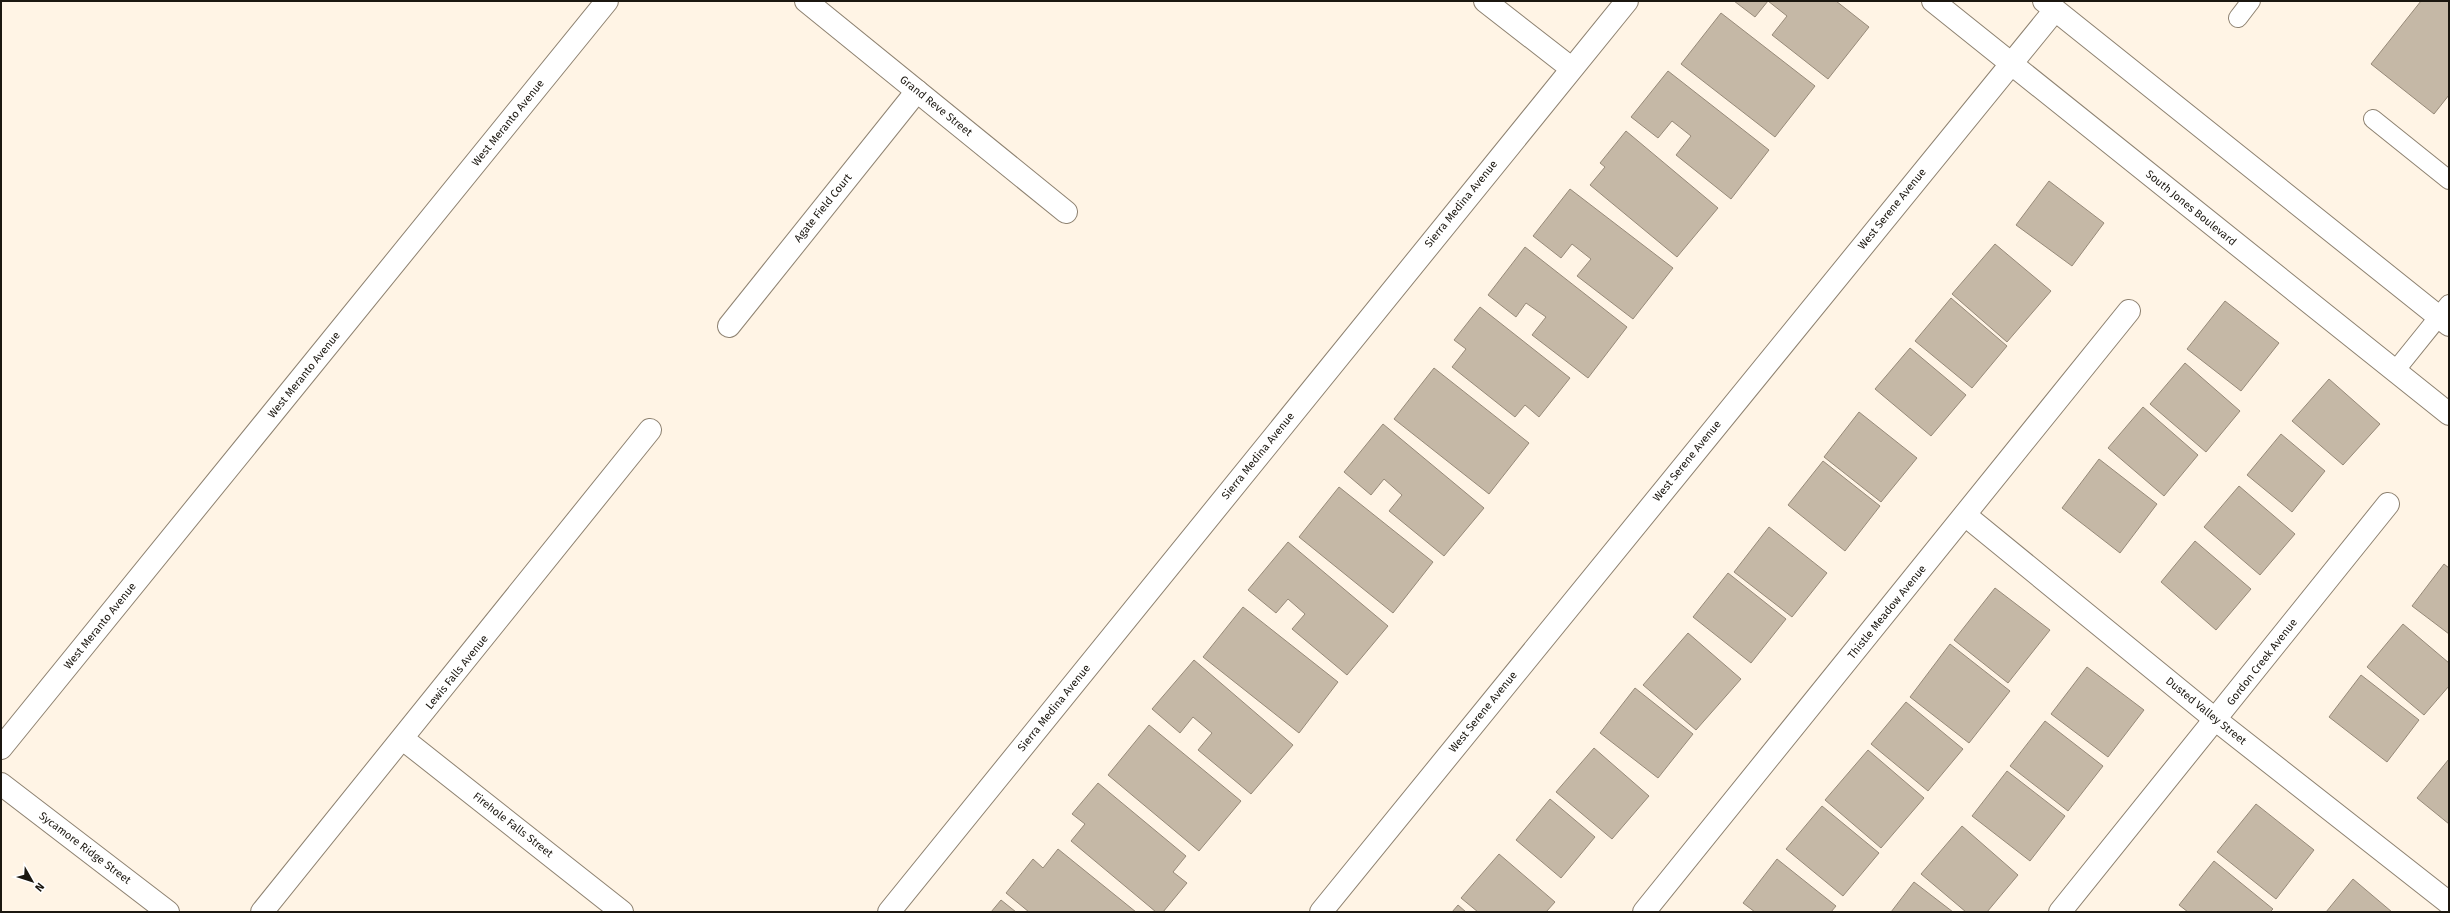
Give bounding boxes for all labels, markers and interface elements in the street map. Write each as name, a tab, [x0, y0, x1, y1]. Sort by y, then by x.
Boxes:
street label: Grand Reve Street	[897, 73, 975, 139]
street label: West Meranto Avenue	[469, 77, 547, 169]
street label: Sierra Medina Avenue	[1422, 158, 1500, 250]
street label: West Serene Avenue	[1855, 166, 1929, 252]
street label: South Jones Boulevard	[2143, 167, 2239, 249]
street label: Agate Field Court	[791, 171, 855, 245]
street label: West Meranto Avenue	[265, 329, 343, 421]
street label: Sierra Medina Avenue	[1219, 410, 1297, 502]
street label: West Serene Avenue	[1650, 418, 1724, 504]
street label: Thistle Meadow Avenue	[1845, 562, 1929, 662]
street label: West Meranto Avenue	[61, 580, 139, 672]
street label: Gordon Creek Avenue	[2224, 616, 2300, 708]
street label: Lewis Falls Avenue	[423, 632, 491, 712]
street label: Sierra Medina Avenue	[1015, 662, 1093, 754]
street label: West Serene Avenue	[1446, 669, 1520, 755]
street label: Dusted Valley Street	[2163, 674, 2249, 748]
street label: Firehole Falls Street	[470, 790, 556, 860]
street label: Sycamore Ridge Street	[36, 809, 134, 887]
north arrow	[12, 861, 52, 901]
text: N	[32, 880, 47, 894]

